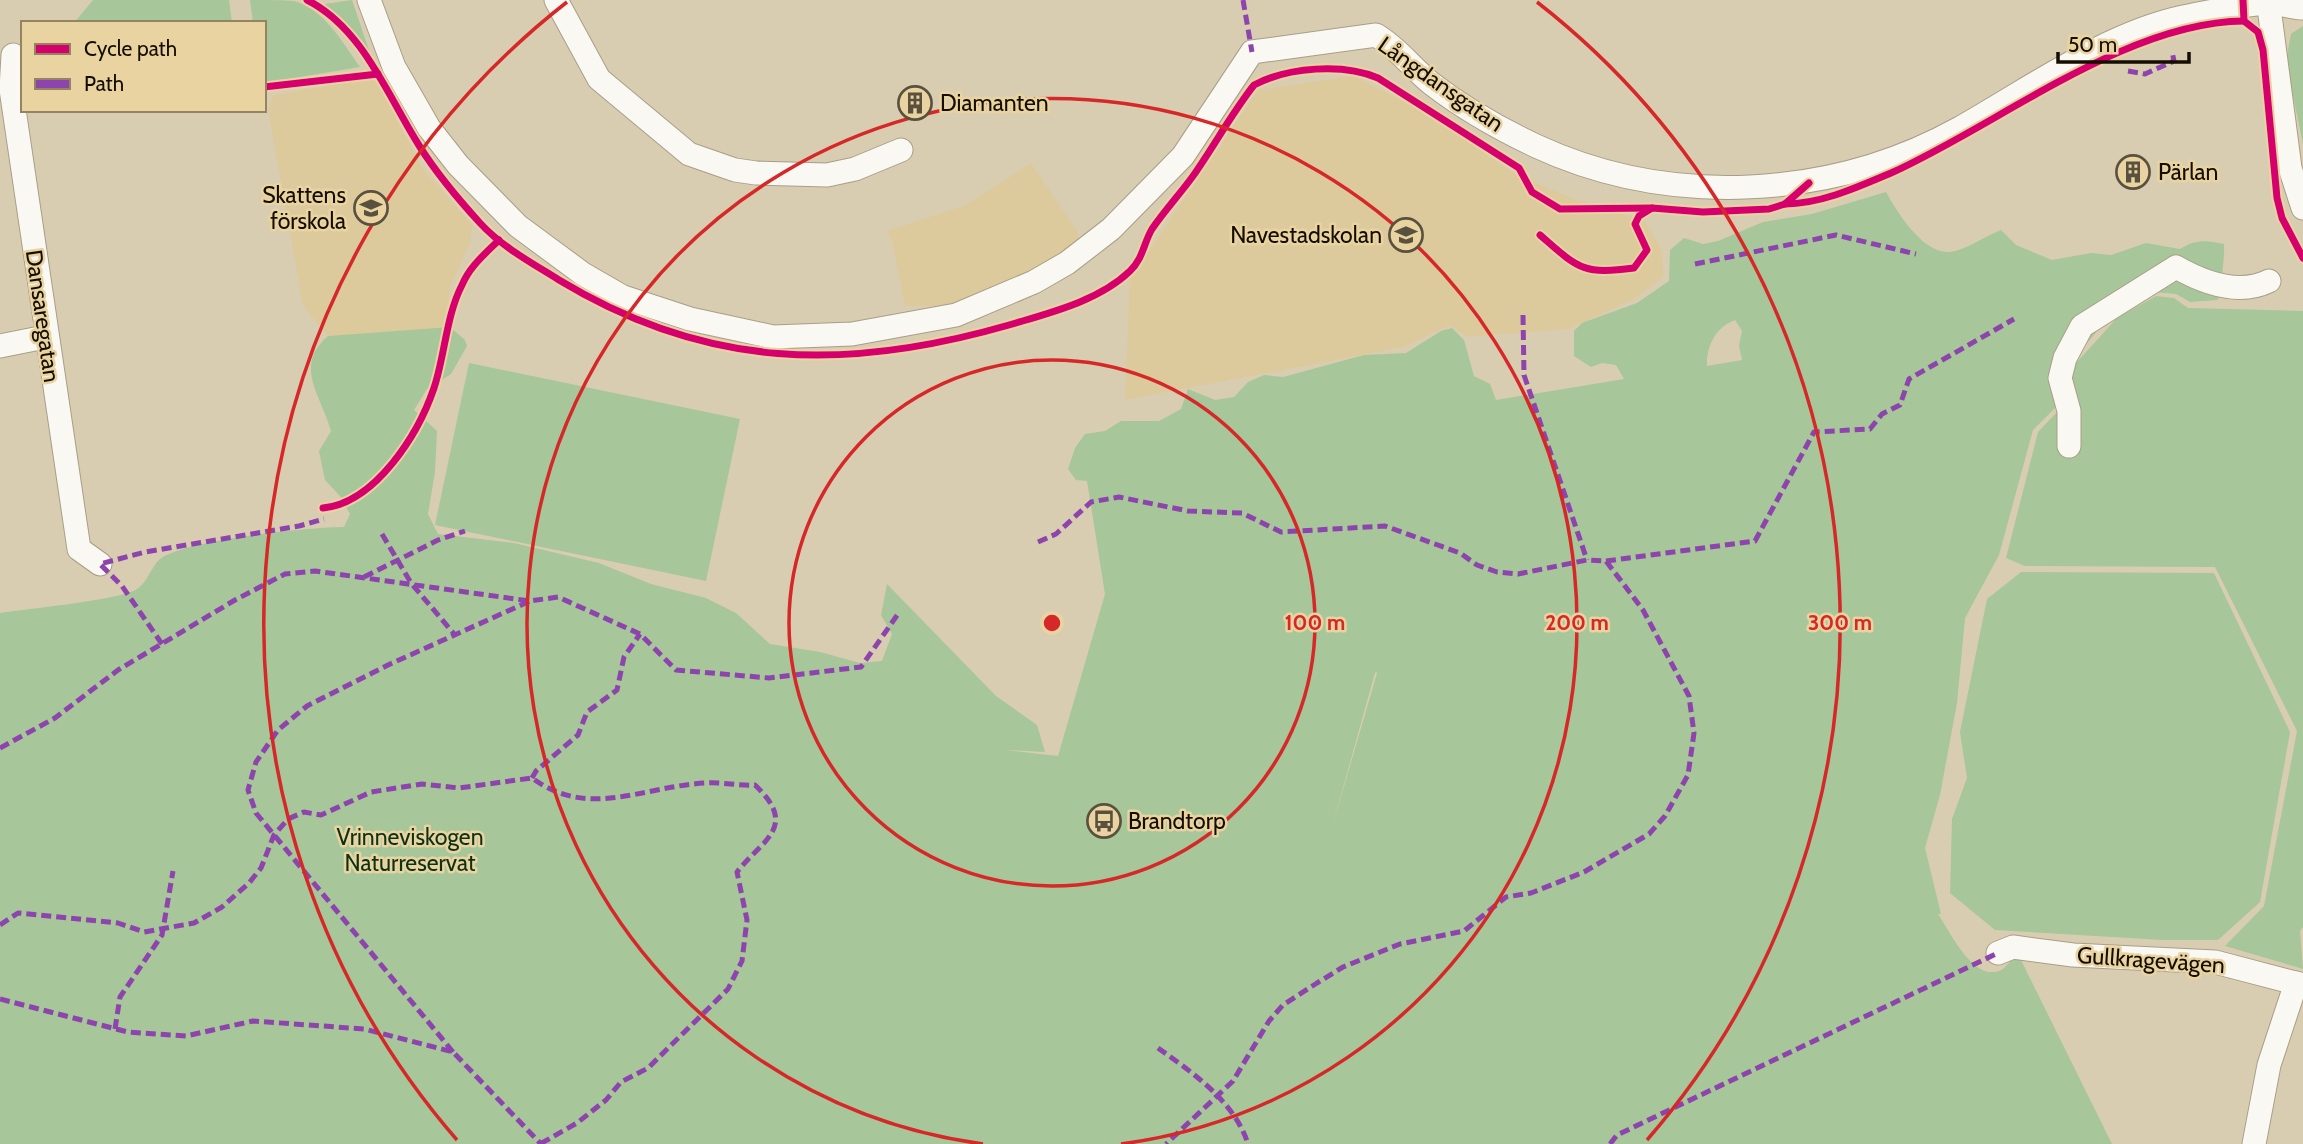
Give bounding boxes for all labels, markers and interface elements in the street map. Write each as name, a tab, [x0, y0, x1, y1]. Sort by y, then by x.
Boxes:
legend	[21, 21, 266, 112]
scale bar	[2058, 21, 2189, 65]
street label: Långdansgatan	[1373, 30, 1509, 138]
text: 50 m	[2068, 32, 2117, 57]
text: Cycle path	[84, 36, 177, 61]
text: Path	[84, 71, 124, 96]
building icon: Diamanten	[896, 84, 934, 122]
place label: Diamanten	[940, 89, 1049, 117]
building icon: Pärlan	[2114, 153, 2152, 191]
place label: Pärlan	[2158, 158, 2218, 186]
place label: Skattens förskola	[262, 181, 346, 235]
school or university icon: Skattens förskola	[352, 189, 390, 227]
school or university icon: Navestadskolan	[1387, 216, 1425, 254]
place label: Navestadskolan	[1230, 221, 1382, 249]
street label: Dansaregatan	[20, 248, 66, 384]
text: 100 m	[1285, 610, 1345, 635]
text: 200 m	[1545, 610, 1609, 635]
text: 300 m	[1808, 610, 1872, 635]
centre of rings	[1040, 611, 1064, 635]
bus stop icon: Brandtorp	[1085, 802, 1123, 840]
place label: Brandtorp	[1128, 807, 1226, 835]
park label: Vrinneviskogen Naturreservat	[337, 823, 484, 877]
street label: Gullkragevägen	[2076, 941, 2226, 979]

